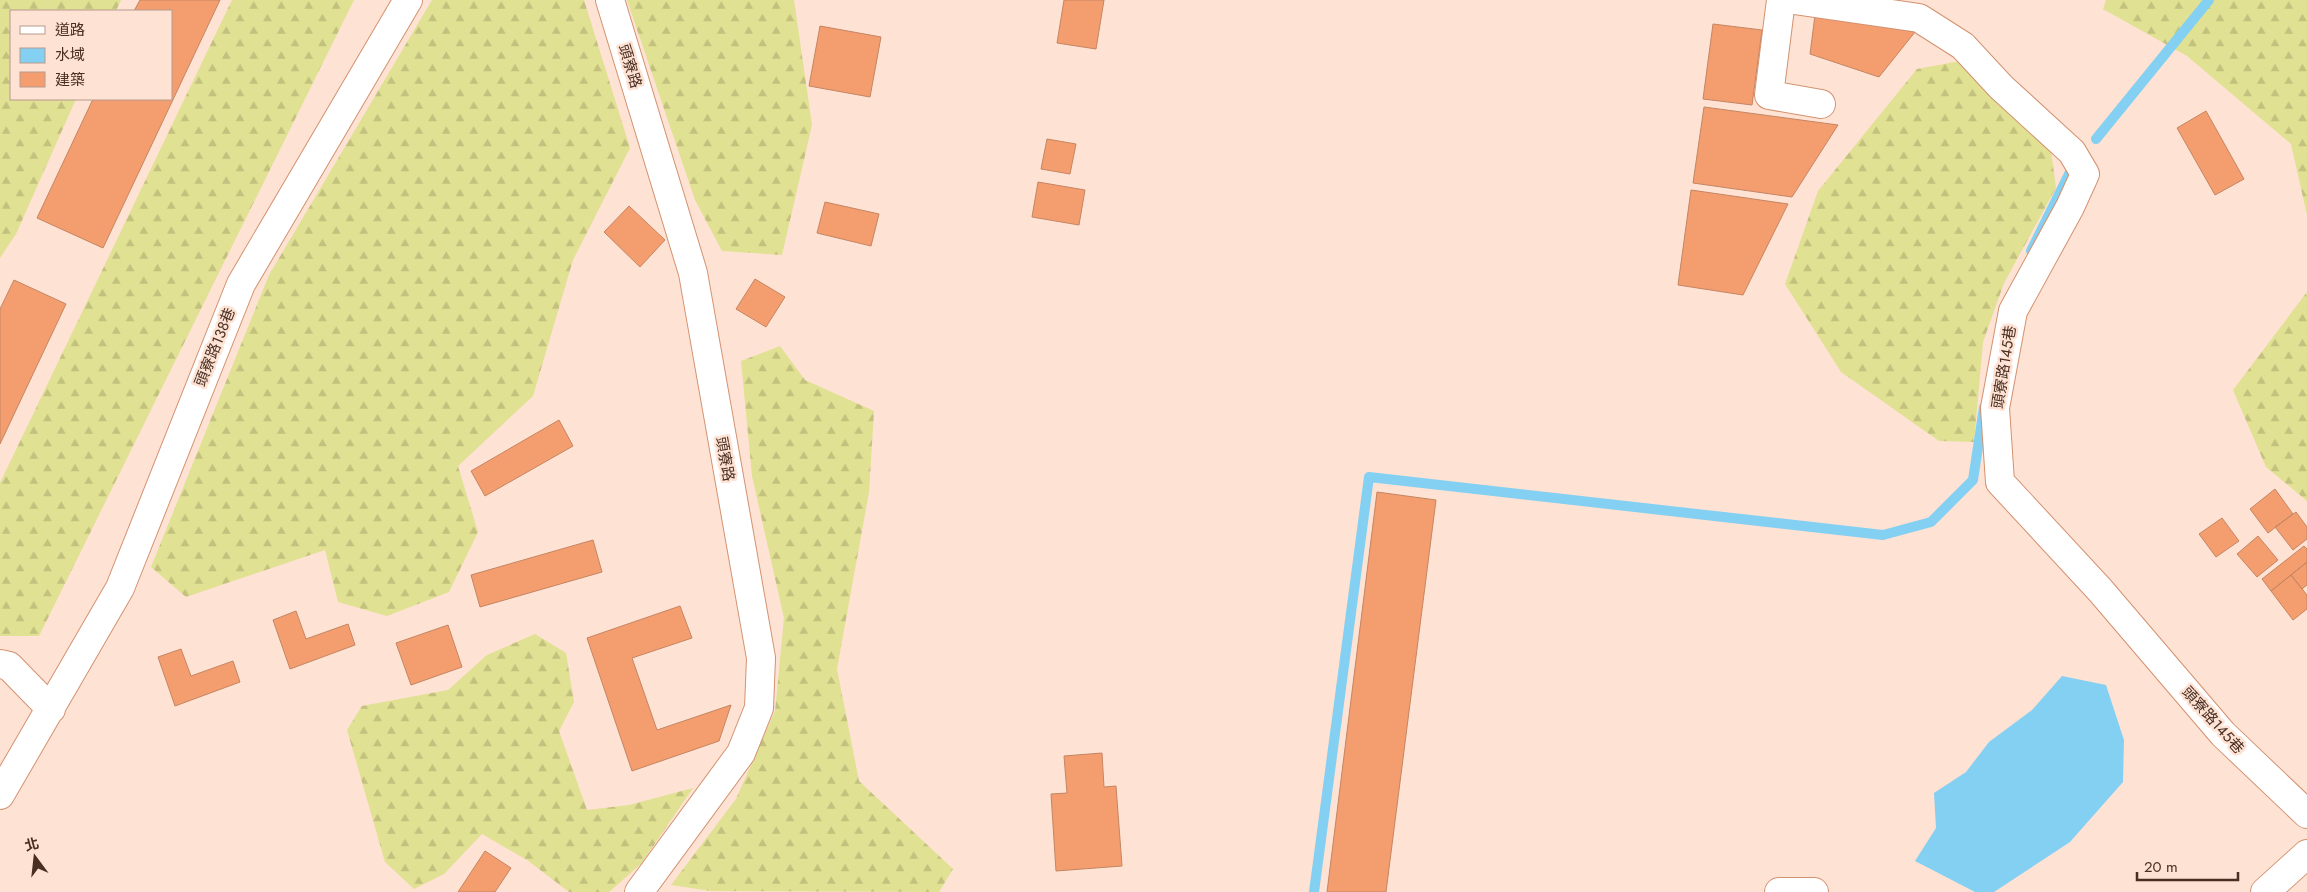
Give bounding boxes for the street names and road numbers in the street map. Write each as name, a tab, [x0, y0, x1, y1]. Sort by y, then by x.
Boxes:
street label: 頭寮路	[613, 41, 647, 91]
street label: 頭寮路138巷	[189, 304, 241, 390]
street label: 頭寮路145巷	[1987, 324, 2021, 410]
street label: 頭寮路	[710, 435, 740, 483]
street label: 頭寮路145巷	[2177, 681, 2249, 759]

